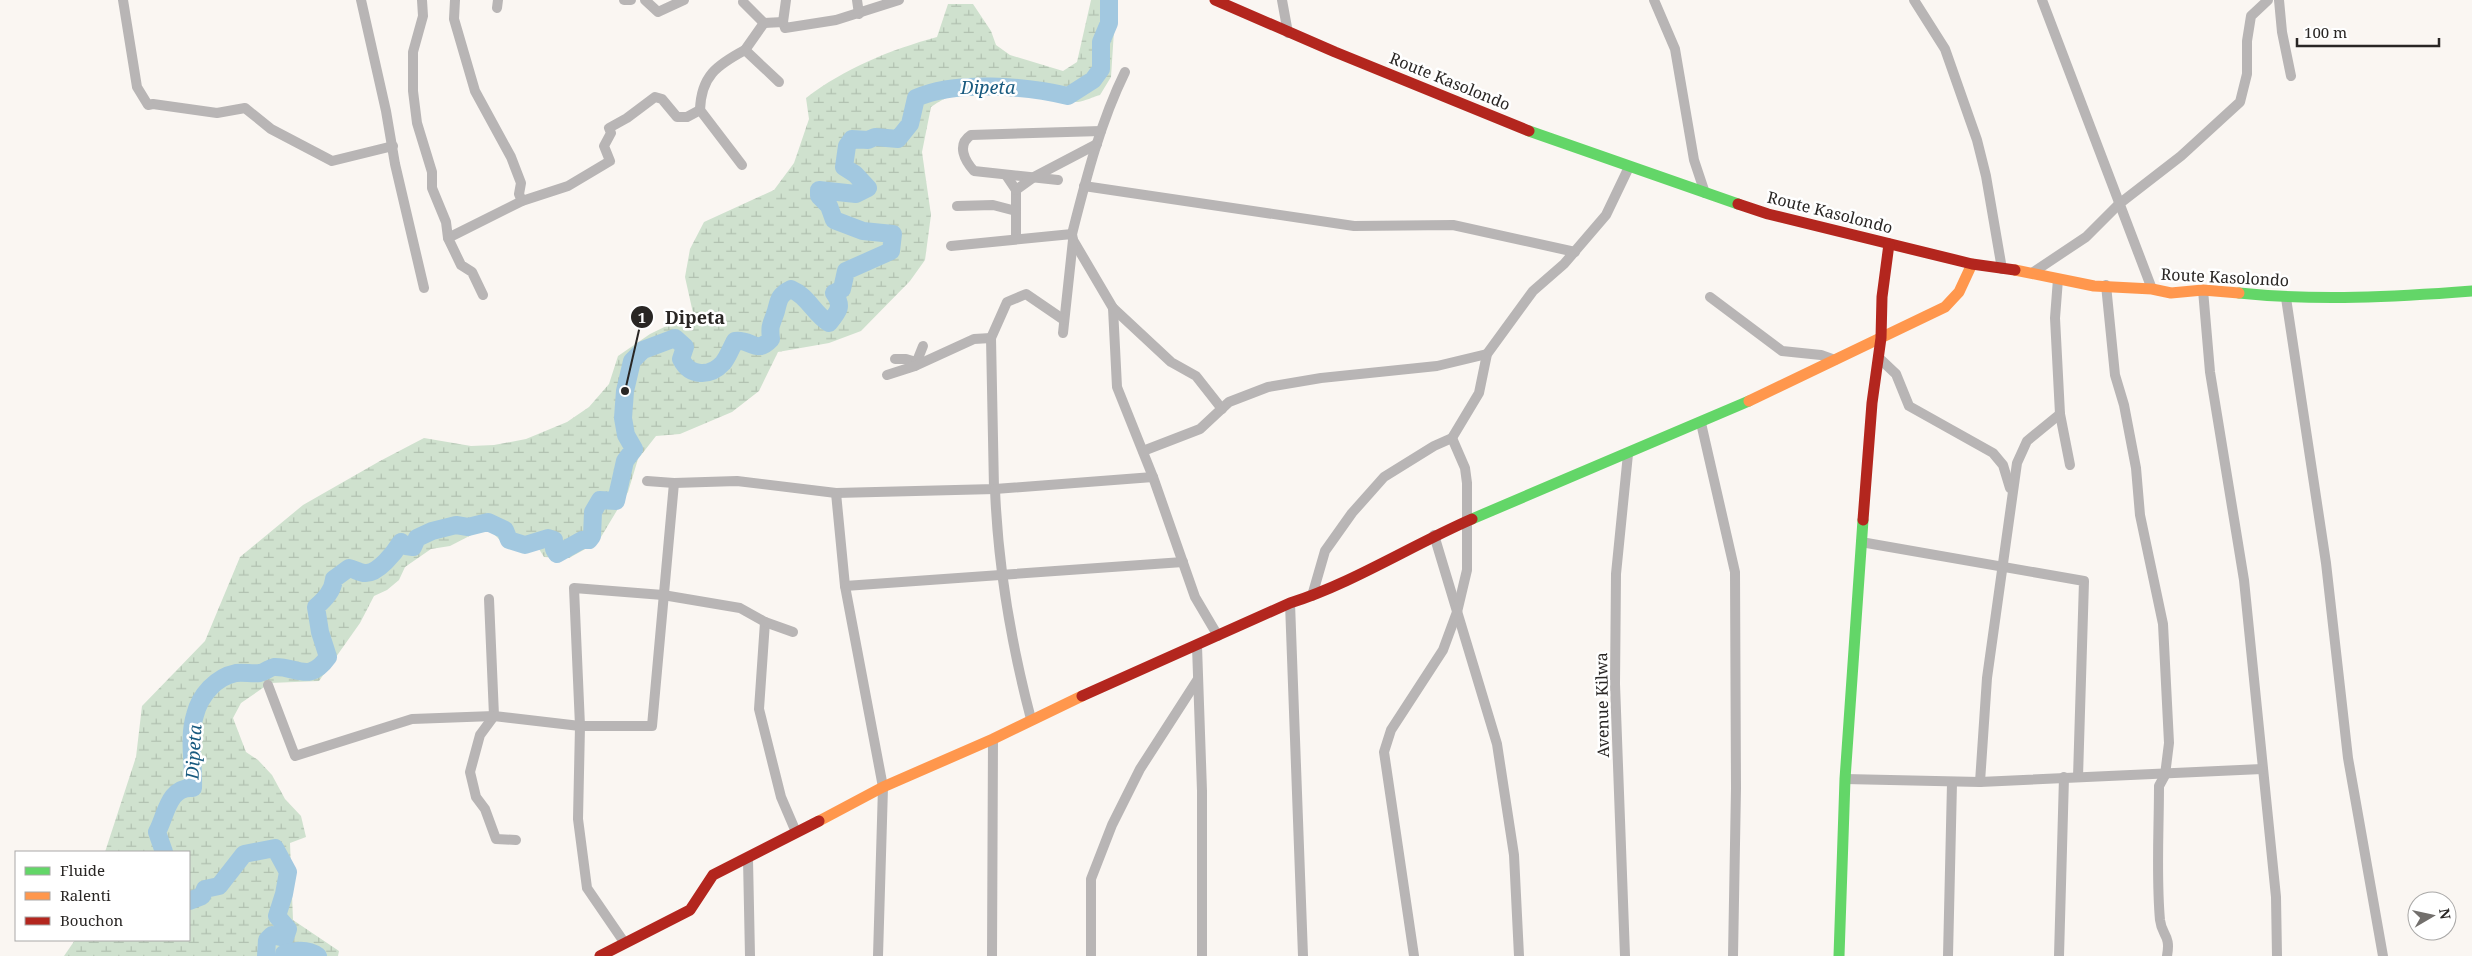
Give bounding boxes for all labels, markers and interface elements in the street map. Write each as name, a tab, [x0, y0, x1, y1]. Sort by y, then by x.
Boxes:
scale bar	[2297, 15, 2440, 47]
text: 100 m	[2304, 22, 2347, 42]
street label: Route Kasolondo	[1386, 47, 1514, 115]
water label: Dipeta	[960, 75, 1016, 99]
street label: Route Kasolondo	[1765, 186, 1895, 238]
street label: Route Kasolondo	[2160, 263, 2290, 291]
callout: Dipeta	[630, 301, 735, 334]
text: Dipeta	[665, 305, 725, 329]
text: 1	[638, 307, 646, 327]
street label: Avenue Kilwa	[1590, 652, 1614, 758]
water label: Dipeta	[180, 723, 206, 781]
legend	[15, 851, 190, 941]
text: Fluide	[60, 860, 105, 880]
text: Ralenti	[60, 885, 111, 905]
north arrow	[2407, 891, 2457, 941]
text: N	[2435, 907, 2456, 921]
text: Bouchon	[60, 910, 124, 930]

